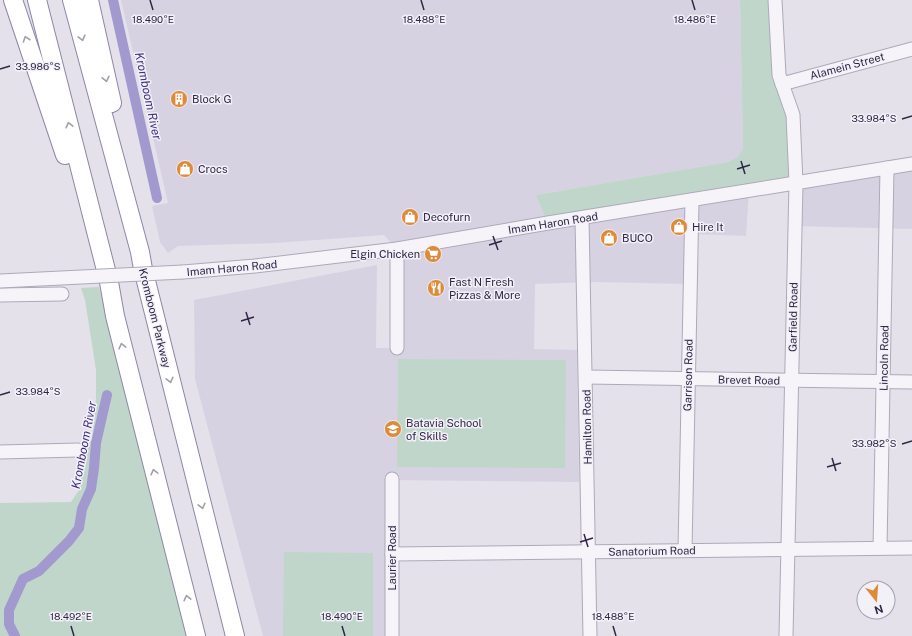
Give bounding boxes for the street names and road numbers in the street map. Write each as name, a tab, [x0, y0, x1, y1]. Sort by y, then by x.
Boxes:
street label: Alamein Street	[808, 50, 886, 82]
street label: Imam Haron Road	[507, 210, 599, 236]
street label: Imam Haron Road	[186, 258, 278, 278]
street label: Kromboom Parkway	[137, 267, 173, 369]
street label: Garfield Road	[786, 282, 800, 352]
street label: Lincoln Road	[877, 325, 891, 391]
street label: Garrison Road	[681, 339, 695, 411]
street label: Brevet Road	[718, 373, 780, 387]
street label: Hamilton Road	[580, 389, 594, 465]
street label: Laurier Road	[386, 526, 398, 591]
street label: Sanatorium Road	[608, 544, 696, 558]

